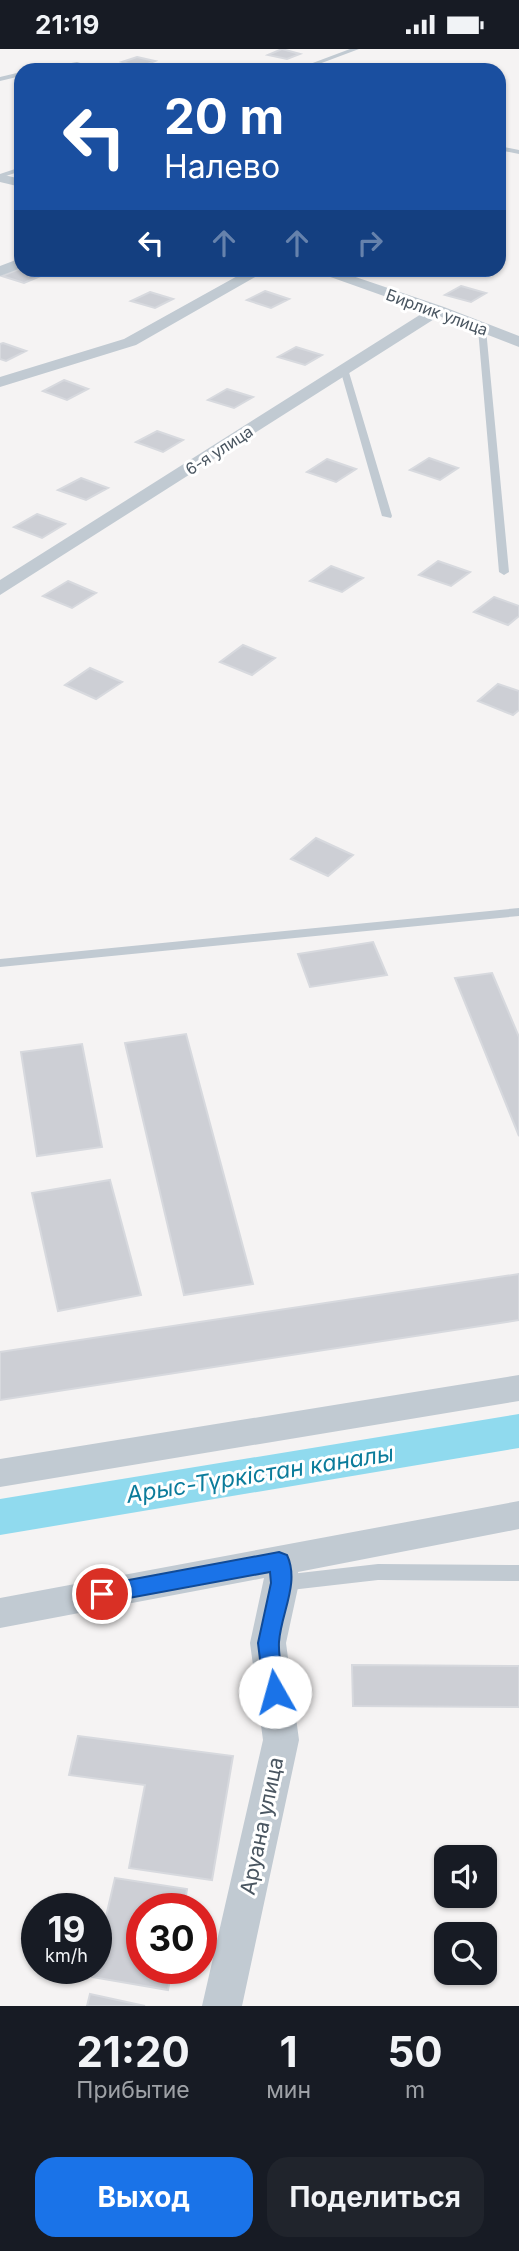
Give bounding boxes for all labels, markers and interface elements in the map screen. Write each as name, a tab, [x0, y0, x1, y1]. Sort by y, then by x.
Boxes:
text: 21:19	[35, 9, 99, 40]
text: 20 m	[164, 87, 284, 146]
icon: left	[49, 91, 140, 182]
text: Налево	[164, 147, 280, 186]
icon: left	[132, 224, 170, 262]
icon: ahead	[205, 224, 243, 262]
icon: ahead	[278, 224, 316, 262]
icon: right	[351, 224, 389, 262]
street label: Бирлик улица	[383, 284, 491, 340]
street label: 6-я улица	[182, 421, 256, 479]
water label: Арыс-Түркістан каналы	[123, 1439, 396, 1509]
pin	[72, 1564, 132, 1624]
icon: arrive	[83, 1575, 121, 1613]
position arrow	[238, 1655, 312, 1729]
street label: Аруана улица	[235, 1755, 288, 1897]
map controls	[434, 1845, 497, 1985]
button: sound	[434, 1845, 497, 1908]
speed limit sign: 30	[126, 1893, 217, 1984]
text: 19	[48, 1908, 85, 1950]
button: search	[434, 1922, 497, 1985]
text: km/h	[45, 1945, 88, 1966]
text: 21:20	[76, 2026, 190, 2077]
text: 1	[280, 2026, 298, 2077]
text: 50	[387, 2026, 443, 2077]
text: Прибытие	[76, 2076, 190, 2104]
text: мин	[266, 2076, 311, 2104]
text: m	[405, 2076, 425, 2104]
button: Выход	[35, 2157, 253, 2237]
button: Поделиться	[267, 2157, 484, 2237]

